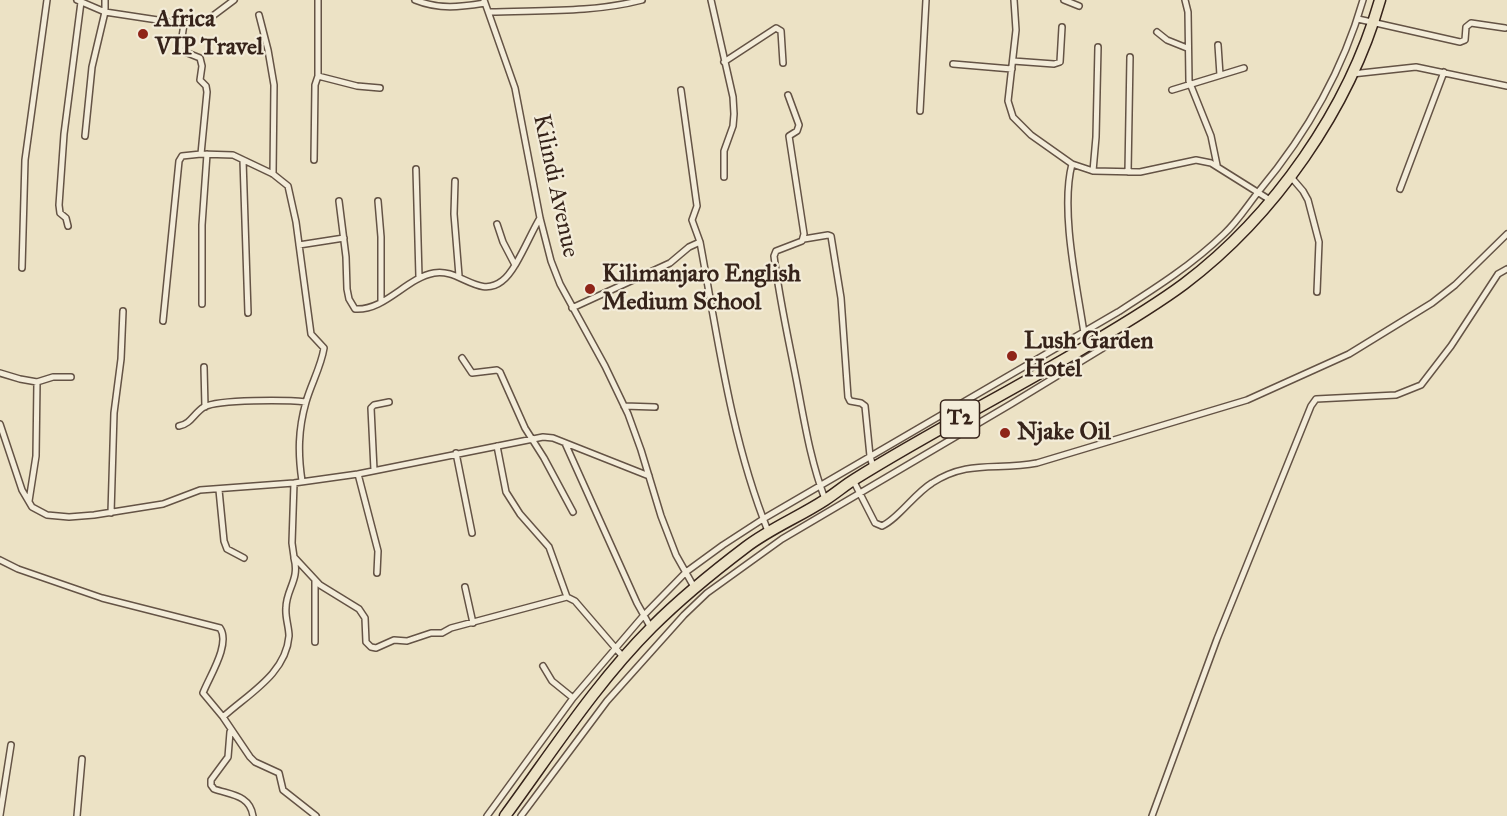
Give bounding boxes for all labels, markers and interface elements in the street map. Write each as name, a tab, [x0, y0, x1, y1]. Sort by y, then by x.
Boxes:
place label: Africa VIP Travel	[155, 6, 263, 62]
marker: Africa VIP Travel	[136, 27, 150, 41]
street label: Kilindi Avenue	[526, 112, 584, 260]
place label: Kilimanjaro English Medium School	[602, 261, 801, 317]
marker: Kilimanjaro English Medium School	[583, 282, 597, 296]
place label: Lush Garden Hotel	[1024, 328, 1153, 384]
marker: Lush Garden Hotel	[1005, 349, 1019, 363]
road number: T2	[940, 400, 980, 438]
place label: Njake Oil	[1017, 419, 1111, 447]
marker: Njake Oil	[998, 426, 1012, 440]

